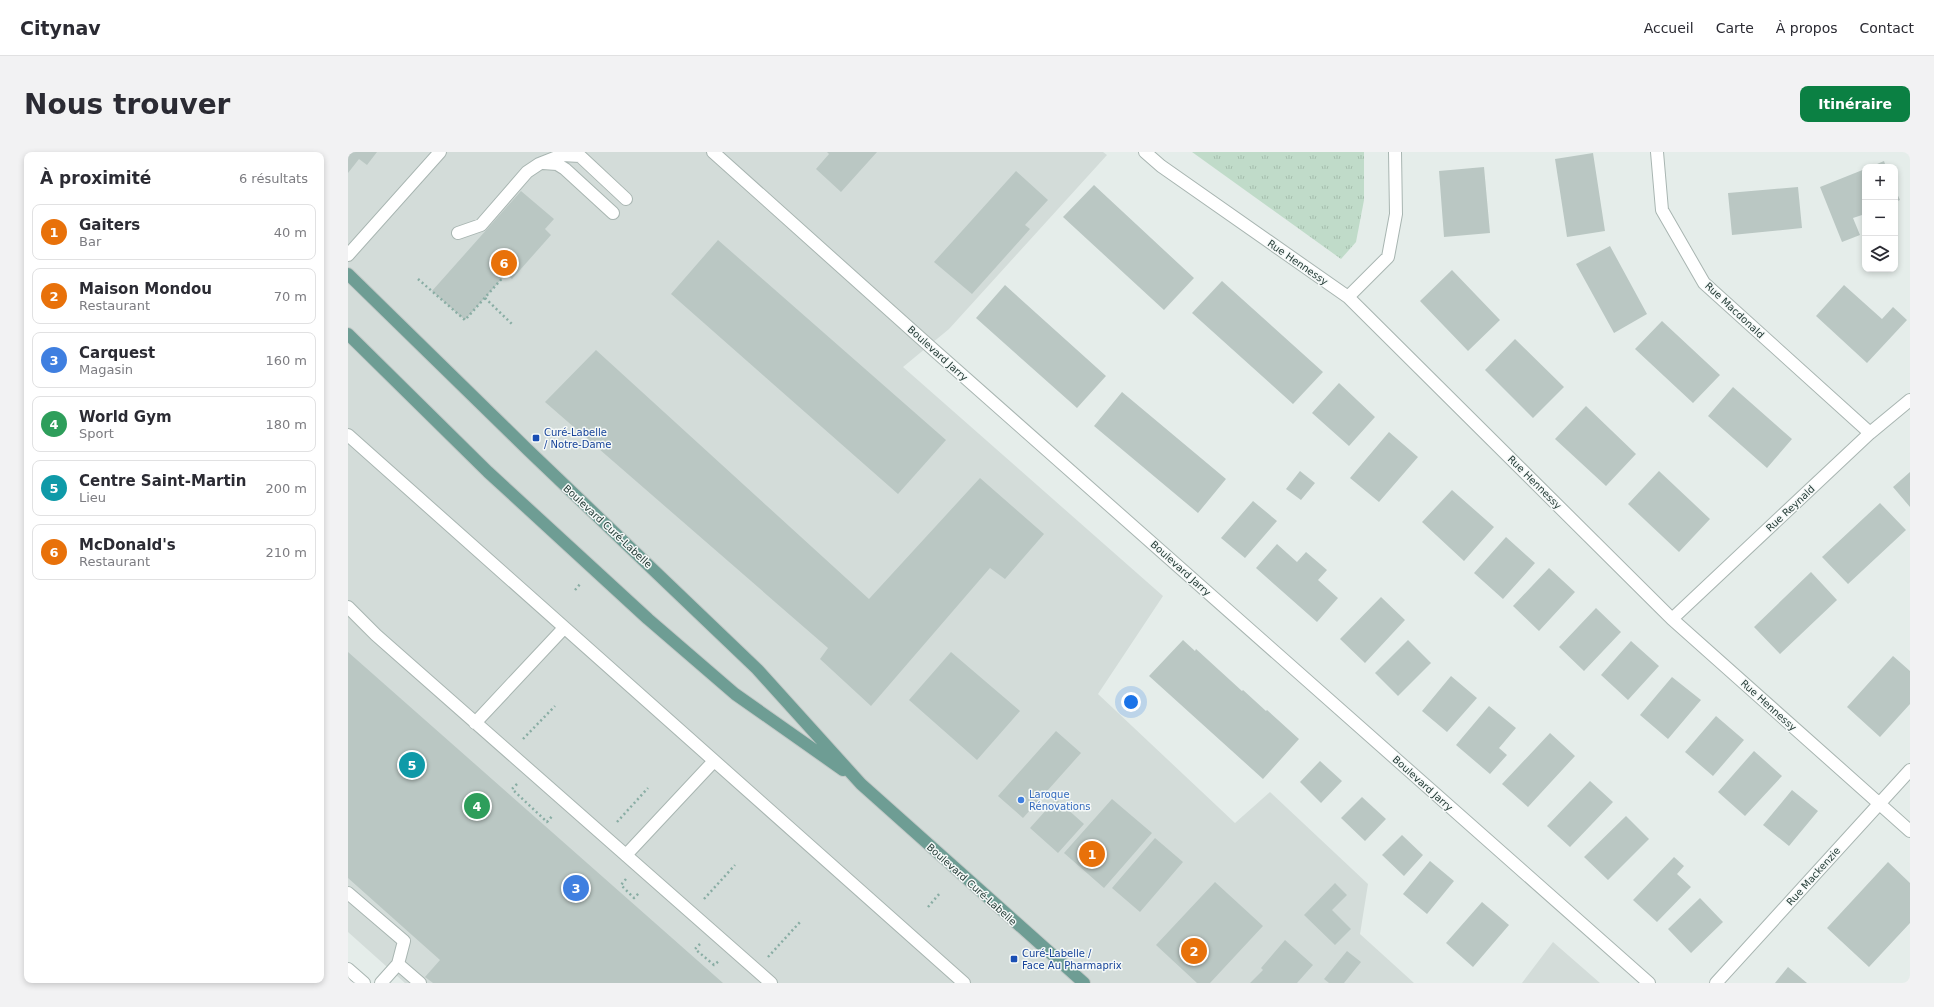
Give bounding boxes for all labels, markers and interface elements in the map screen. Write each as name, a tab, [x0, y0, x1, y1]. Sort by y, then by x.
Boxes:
text: Citynav	[20, 17, 101, 39]
text: Accueil	[1644, 20, 1694, 36]
text: Carte	[1716, 20, 1754, 36]
text: À propos	[1776, 20, 1838, 36]
text: Contact	[1860, 20, 1914, 36]
button: Itinéraire	[1800, 86, 1910, 122]
text: Nous trouver	[24, 88, 230, 121]
map controls	[1862, 164, 1898, 272]
button: +	[1862, 164, 1898, 200]
text: À proximité	[40, 168, 151, 188]
text: 6 résultats	[239, 171, 308, 186]
button: −	[1862, 200, 1898, 236]
text: Gaiters	[79, 216, 140, 234]
text: 1	[49, 225, 59, 240]
text: 40 m	[274, 225, 307, 240]
text: Bar	[79, 234, 101, 249]
button: layers	[1862, 236, 1898, 272]
street label: Rue Hennessy	[1265, 238, 1330, 287]
pin: 6	[491, 248, 517, 278]
text: Maison Mondou	[79, 280, 212, 298]
street label: Rue Macdonald	[1703, 280, 1766, 340]
text: 2	[49, 289, 59, 304]
text: 70 m	[274, 289, 307, 304]
text: Restaurant	[79, 298, 150, 313]
street label: Boulevard Jarry	[905, 324, 970, 383]
text: Carquest	[79, 344, 155, 362]
text: 3	[49, 353, 59, 368]
text: 160 m	[265, 353, 307, 368]
text: Magasin	[79, 362, 133, 377]
text: World Gym	[79, 408, 172, 426]
text: 4	[49, 417, 59, 432]
text: 180 m	[265, 417, 307, 432]
text: Sport	[79, 426, 114, 441]
place label: Curé-Labelle / Notre-Dame	[544, 427, 611, 450]
marker: Curé-Labelle / Notre-Dame	[531, 433, 541, 443]
street label: Rue Hennessy	[1506, 453, 1564, 511]
text: Centre Saint-Martin	[79, 472, 246, 490]
text: 5	[49, 481, 59, 496]
text: 200 m	[265, 481, 307, 496]
street label: Boulevard Curé-Labelle	[561, 483, 654, 570]
street label: Rue Reynald	[1764, 483, 1817, 534]
text: Lieu	[79, 490, 106, 505]
text: McDonald's	[79, 536, 176, 554]
street label: Boulevard Jarry	[1148, 539, 1213, 598]
text: 6	[49, 545, 59, 560]
text: 210 m	[265, 545, 307, 560]
text: Restaurant	[79, 554, 150, 569]
street label: Rue Hennessy	[1739, 678, 1799, 733]
your location	[1121, 692, 1141, 712]
pin: 5	[399, 750, 425, 780]
street label: Boulevard Jarry	[1390, 754, 1455, 813]
place label: Laroque Rénovations	[1029, 789, 1091, 812]
pin: 4	[464, 791, 490, 821]
marker: Laroque Rénovations	[1016, 795, 1026, 805]
pin: 1	[1079, 839, 1105, 869]
street label: Boulevard Curé-Labelle	[925, 841, 1019, 927]
street label: Rue Mackenzie	[1784, 845, 1842, 908]
pin: 3	[563, 873, 589, 903]
pin: 2	[1181, 936, 1207, 966]
place label: Curé-Labelle / Face Au Pharmaprix	[1022, 948, 1122, 971]
marker: Curé-Labelle / Face Au Pharmaprix	[1009, 954, 1019, 964]

